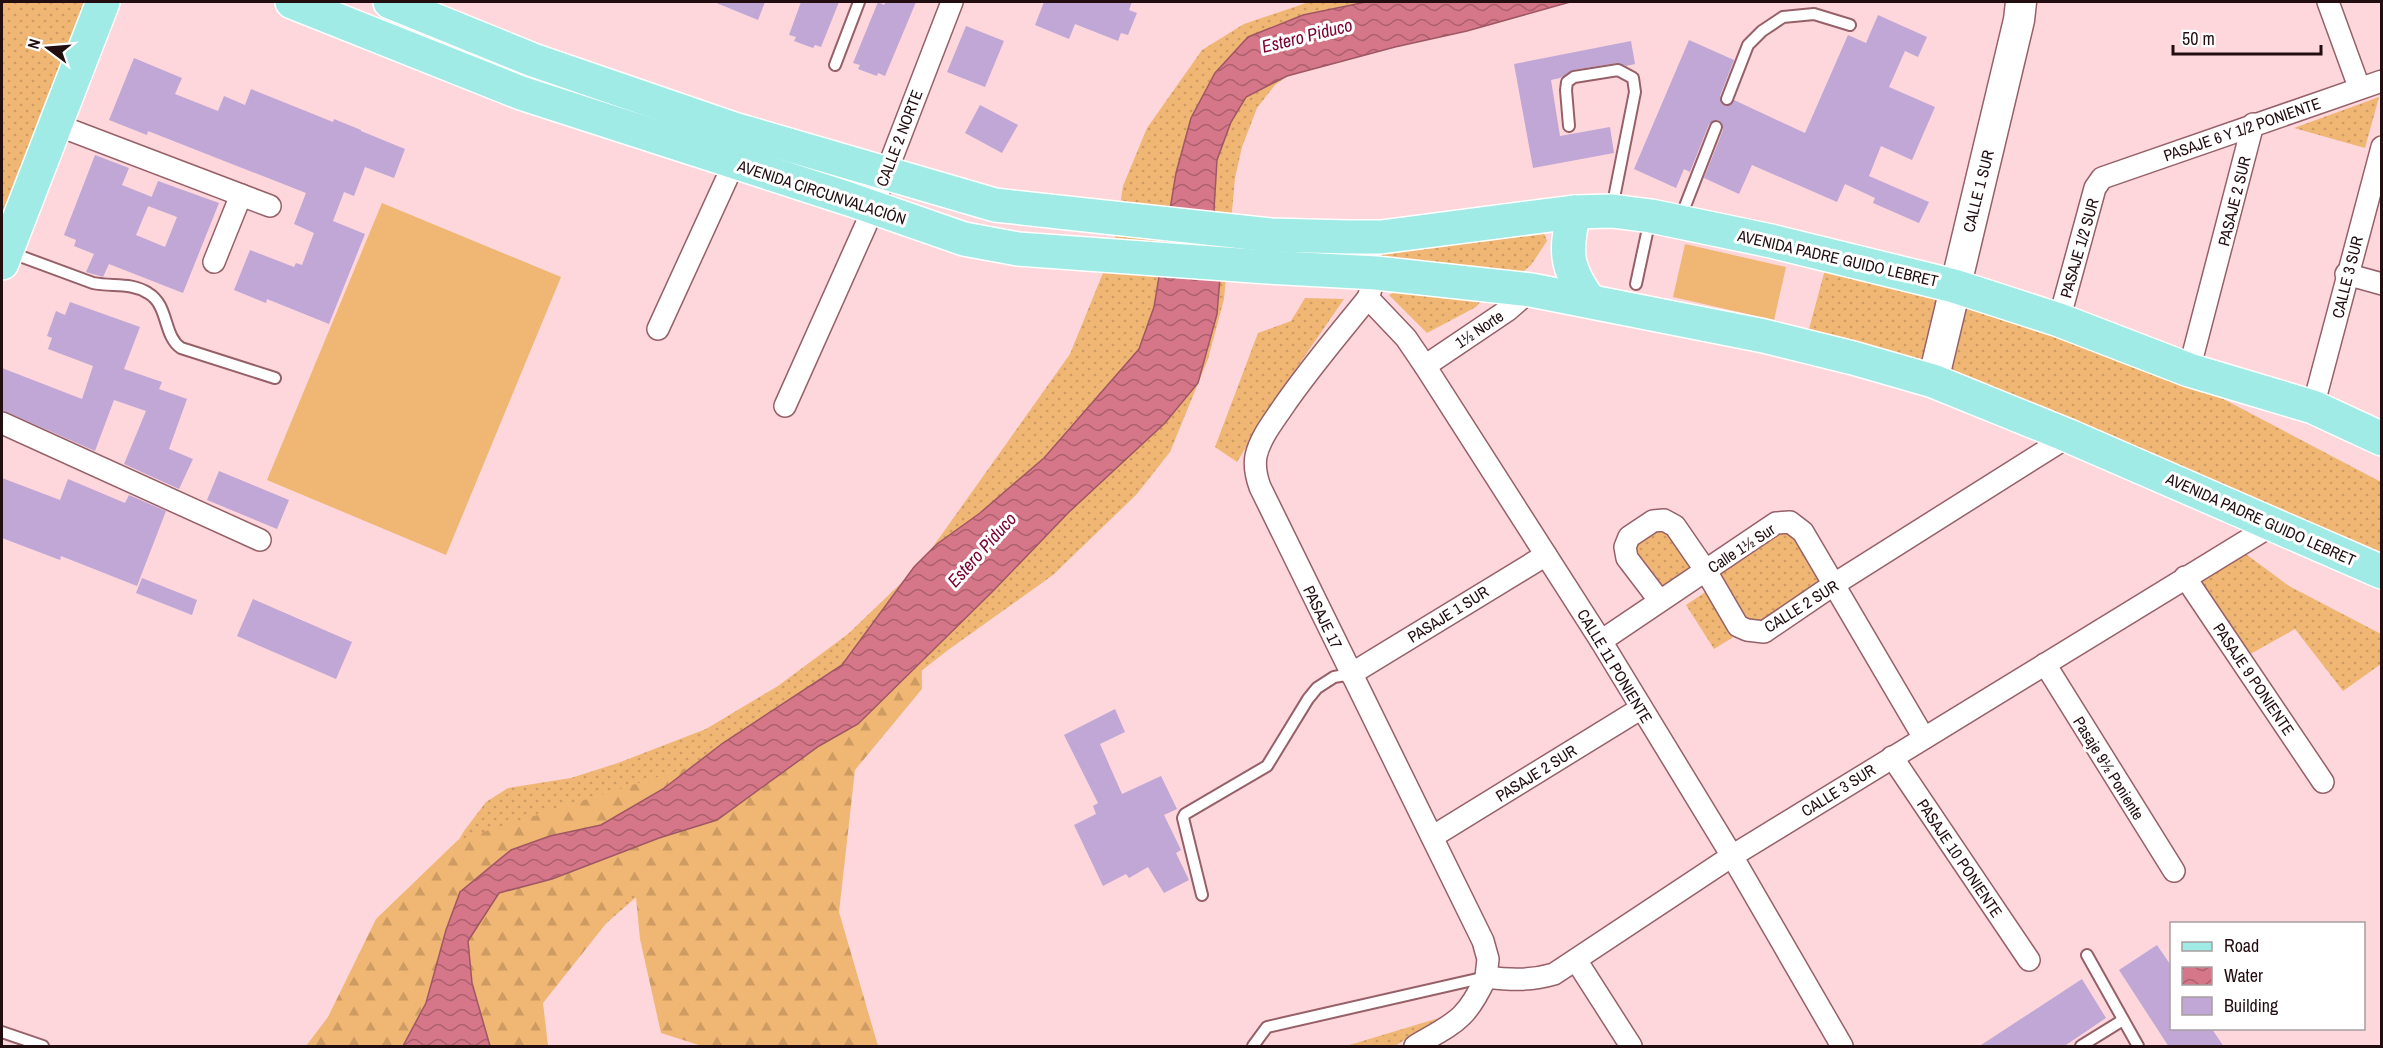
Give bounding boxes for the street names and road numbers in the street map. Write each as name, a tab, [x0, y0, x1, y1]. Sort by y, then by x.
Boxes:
street label: CALLE 2 NORTE	[870, 87, 928, 189]
street label: PASAJE 6 Y 1/2 PONIENTE	[2160, 92, 2324, 166]
street label: CALLE 1 SUR	[1957, 147, 1999, 234]
street label: PASAJE 2 SUR	[2212, 153, 2256, 248]
street label: AVENIDA CIRCUNVALACIÓN	[734, 154, 909, 230]
street label: PASAJE 1/2 SUR	[2054, 195, 2104, 300]
street label: AVENIDA PADRE GUIDO LEBRET	[1735, 224, 1940, 292]
street label: CALLE 3 SUR	[2326, 233, 2368, 320]
street label: 1½ Norte	[1450, 305, 1508, 353]
street label: AVENIDA PADRE GUIDO LEBRET	[2162, 467, 2359, 571]
street label: Calle 1½ Sur	[1703, 518, 1779, 578]
street label: CALLE 2 SUR	[1760, 574, 1843, 638]
street label: PASAJE 1 SUR	[1403, 580, 1493, 648]
street label: PASAJE 17	[1298, 582, 1348, 652]
street label: CALLE 11 PONIENTE	[1572, 605, 1658, 727]
street label: PASAJE 9 PONIENTE	[2208, 619, 2300, 739]
street label: Pasaje 9½ Poniente	[2068, 712, 2150, 824]
street label: PASAJE 2 SUR	[1491, 739, 1581, 807]
street label: CALLE 3 SUR	[1797, 758, 1880, 822]
street label: PASAJE 10 PONIENTE	[1912, 795, 2008, 921]

